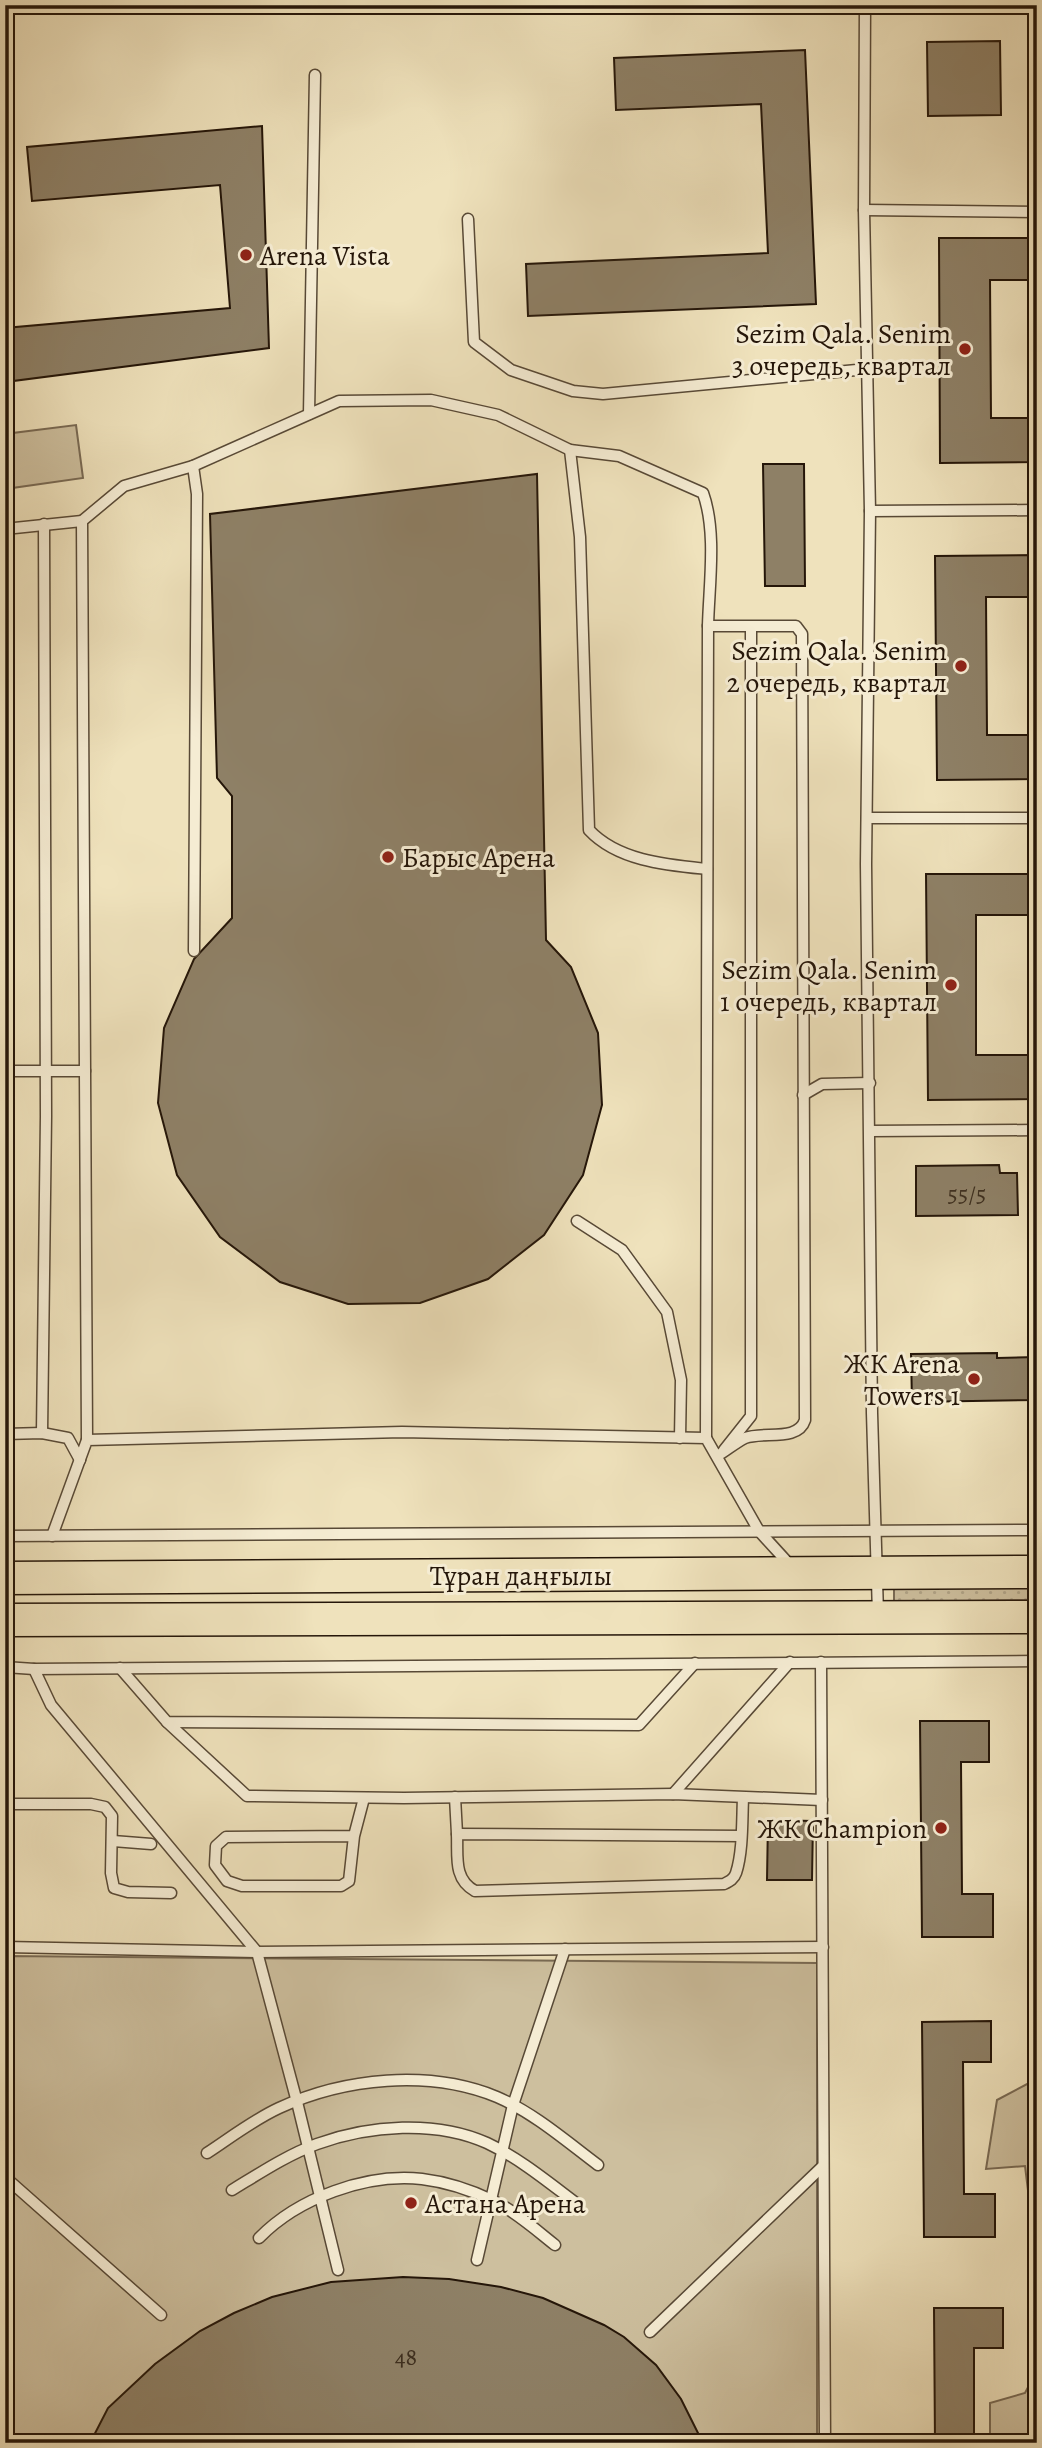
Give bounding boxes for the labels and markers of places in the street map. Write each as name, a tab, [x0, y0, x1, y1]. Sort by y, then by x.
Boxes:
place label: Arena Vista	[259, 237, 390, 275]
marker: Arena Vista	[238, 247, 254, 263]
place label: Sezim Qala. Senim 3 очередь, квартал	[732, 315, 951, 385]
marker: Sezim Qala. Senim 3 очередь, квартал	[957, 341, 973, 357]
place label: Sezim Qala. Senim 2 очередь, квартал	[726, 632, 947, 702]
marker: Sezim Qala. Senim 2 очередь, квартал	[953, 658, 969, 674]
place label: Барыс Арена	[402, 839, 555, 877]
marker: Барыс Арена	[380, 849, 396, 865]
place label: Sezim Qala. Senim 1 очередь, квартал	[720, 951, 937, 1021]
marker: Sezim Qala. Senim 1 очередь, квартал	[943, 977, 959, 993]
place label: ЖК Arena Towers 1	[844, 1345, 960, 1415]
marker: ЖК Arena Towers 1	[966, 1371, 982, 1387]
place label: ЖК Champion	[757, 1810, 927, 1848]
marker: ЖК Champion	[933, 1820, 949, 1836]
place label: Астана Арена	[424, 2185, 586, 2223]
marker: Астана Арена	[403, 2195, 419, 2211]

